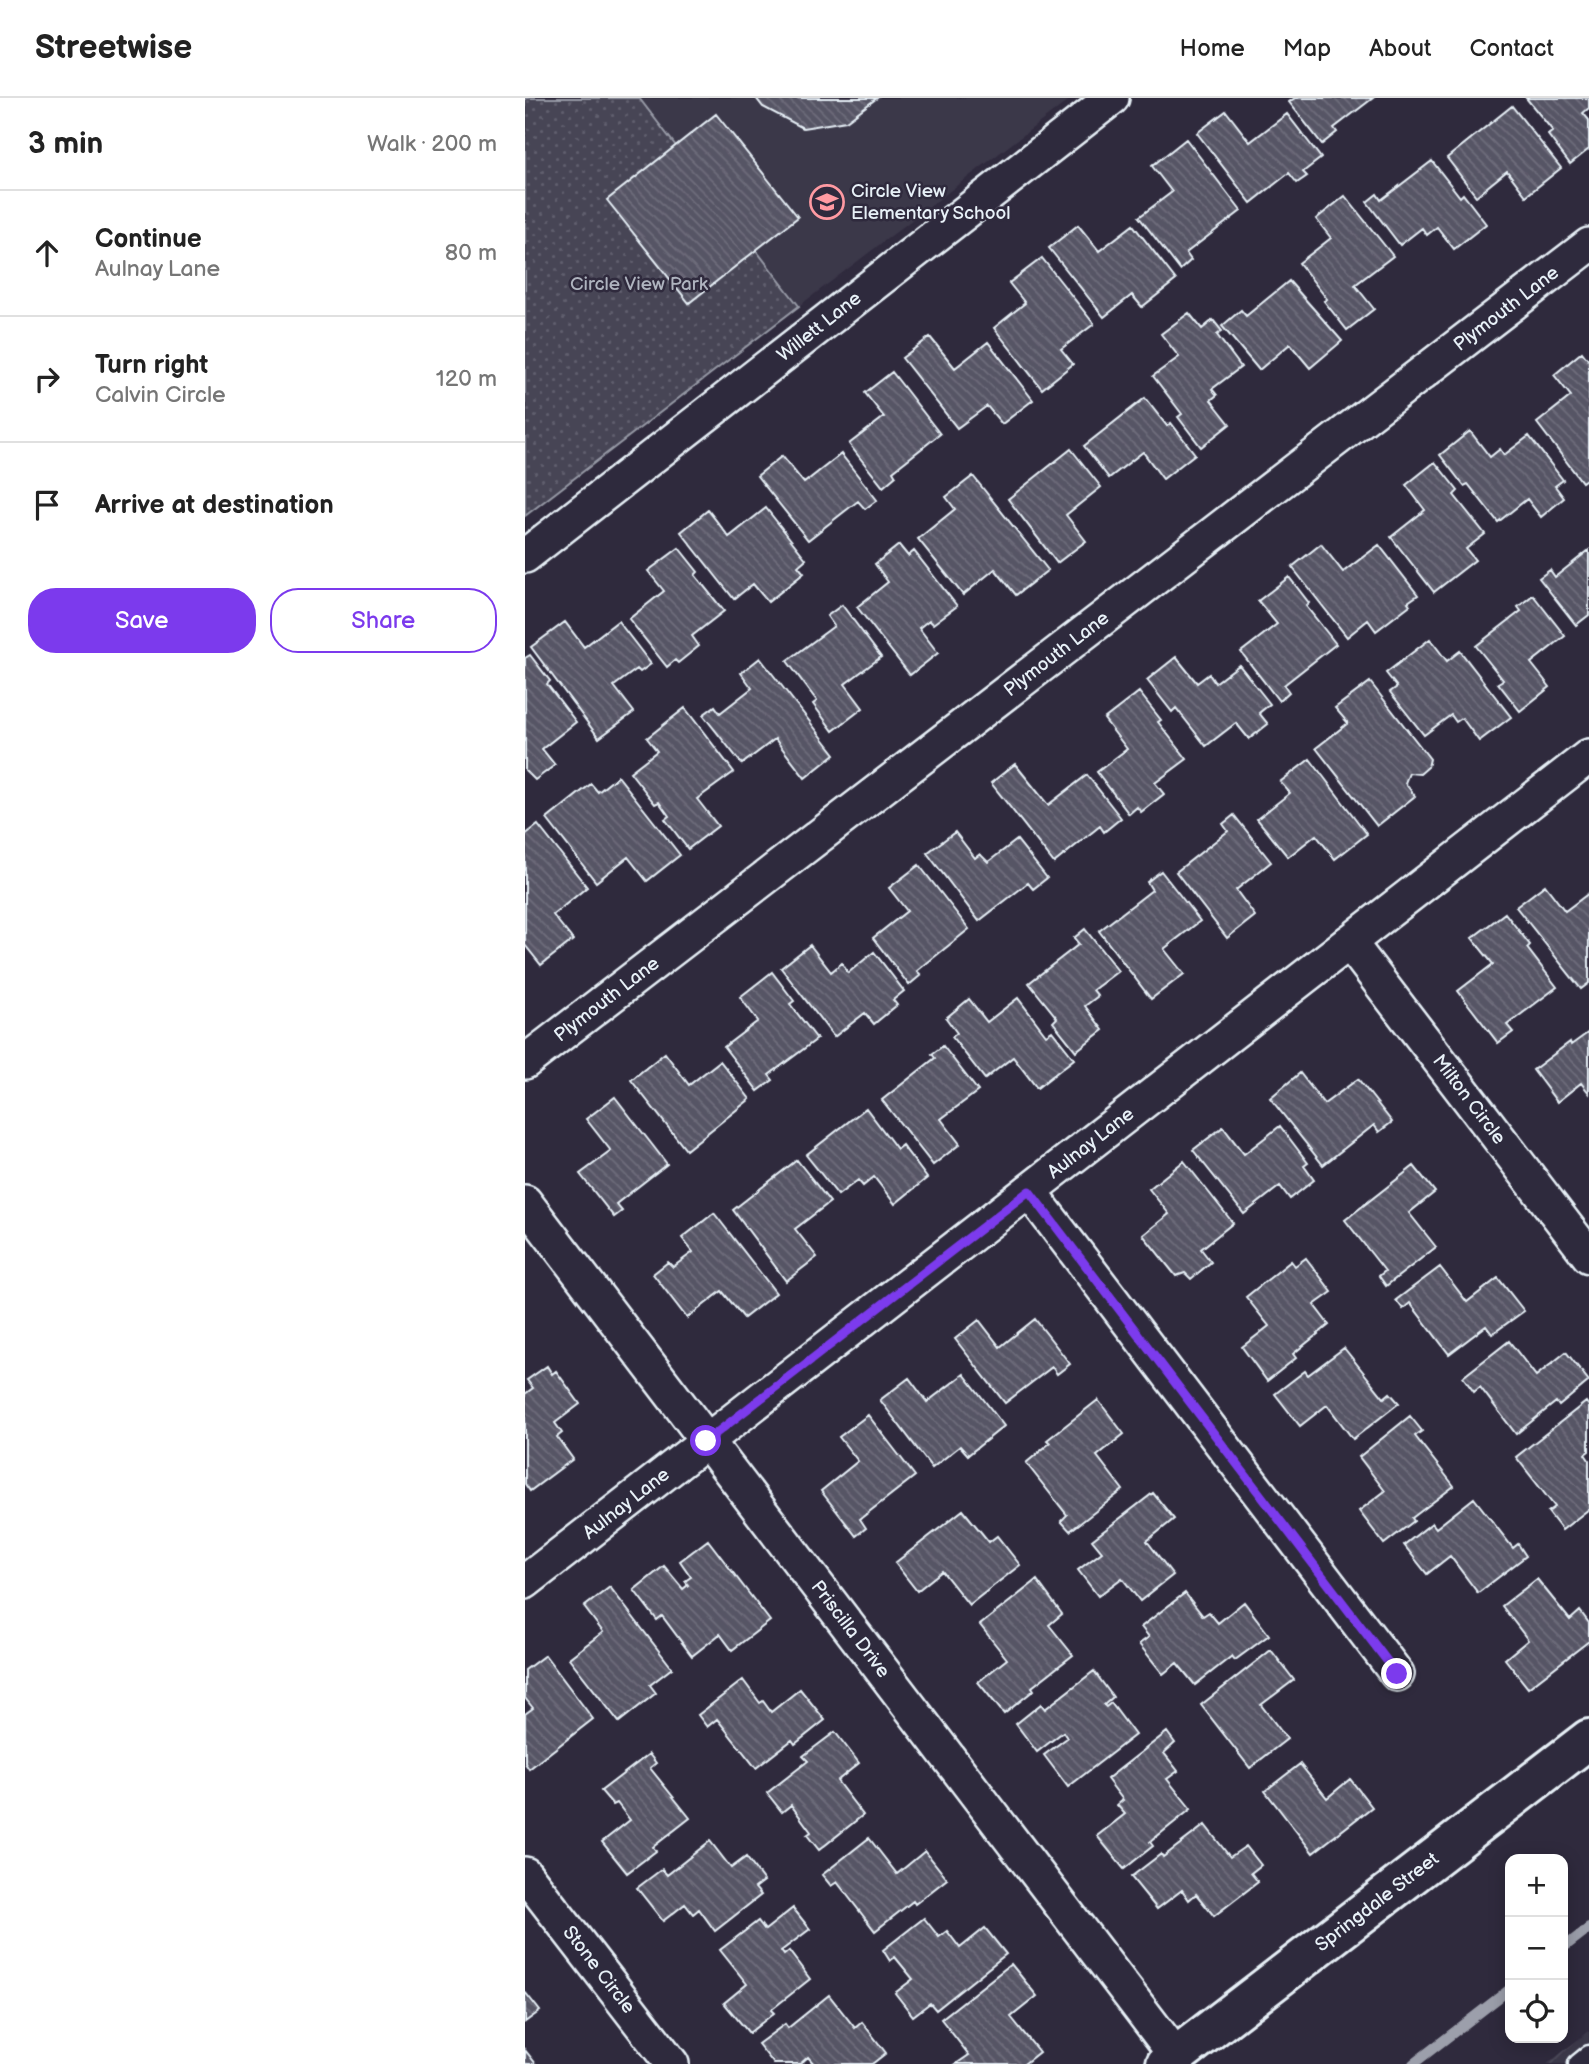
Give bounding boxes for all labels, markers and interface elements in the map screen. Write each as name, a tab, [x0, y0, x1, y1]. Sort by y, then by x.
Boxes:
text: Streetwise	[35, 28, 192, 68]
text: Home	[1180, 34, 1245, 63]
text: Map	[1283, 34, 1331, 63]
text: About	[1369, 34, 1431, 63]
text: Contact	[1469, 34, 1554, 63]
text: 3 min	[28, 126, 103, 162]
text: Walk · 200 m	[367, 130, 497, 158]
place label: Circle View Elementary School	[851, 180, 1010, 225]
school or university icon: Circle View Elementary School	[808, 183, 846, 221]
text: Continue	[95, 224, 202, 255]
icon: ahead	[28, 234, 66, 272]
text: 80 m	[445, 239, 497, 267]
text: Aulnay Lane	[95, 255, 220, 283]
street label: Plymouth Lane	[1449, 261, 1563, 356]
park label: Circle View Park	[570, 273, 709, 296]
street label: Willett Lane	[772, 287, 866, 367]
text: Turn right	[95, 350, 208, 381]
icon: right	[28, 360, 66, 398]
text: 120 m	[436, 365, 497, 393]
text: Calvin Circle	[95, 381, 226, 409]
icon: arrive	[28, 486, 66, 524]
text: Arrive at destination	[95, 490, 334, 521]
button: Save	[28, 588, 256, 653]
button: Share	[270, 588, 497, 653]
street label: Plymouth Lane	[999, 606, 1114, 702]
street label: Plymouth Lane	[550, 952, 664, 1047]
street label: Milton Circle	[1428, 1050, 1511, 1149]
street label: Aulnay Lane	[1043, 1102, 1138, 1184]
route start	[690, 1425, 721, 1456]
street label: Aulnay Lane	[578, 1463, 674, 1544]
street label: Priscilla Drive	[806, 1576, 895, 1682]
route end	[1381, 1658, 1412, 1689]
street label: Springdale Street	[1311, 1847, 1443, 1957]
map controls	[1505, 1854, 1568, 2043]
button: +	[1505, 1854, 1568, 1917]
button: −	[1505, 1917, 1568, 1980]
street label: Stone Circle	[558, 1921, 640, 2018]
button: locate	[1505, 1980, 1568, 2043]

